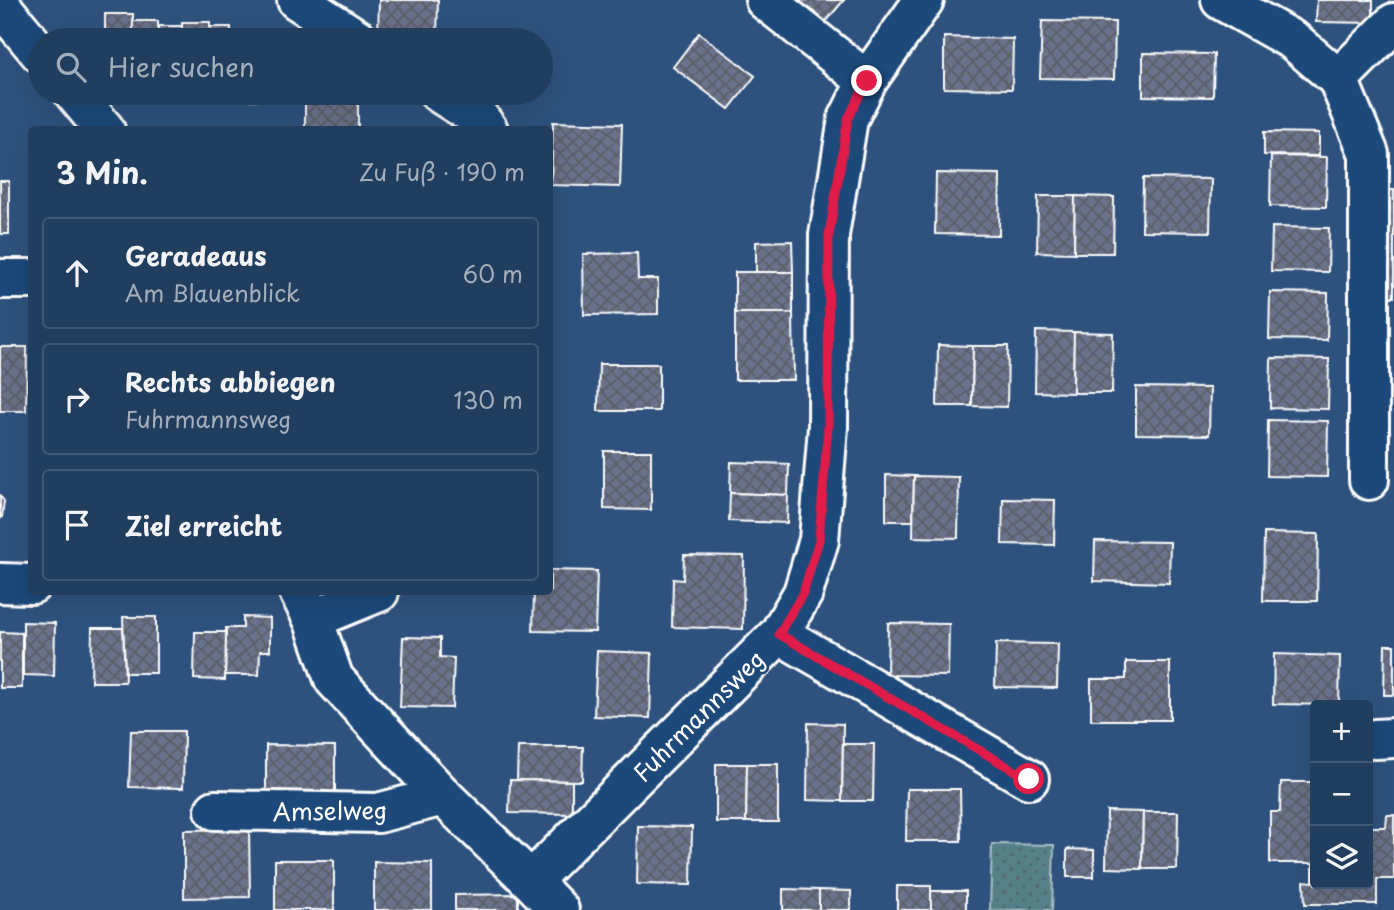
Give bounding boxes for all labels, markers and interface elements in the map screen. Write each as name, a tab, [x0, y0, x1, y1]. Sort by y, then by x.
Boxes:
search box	[28, 28, 553, 105]
text: Hier suchen	[108, 47, 255, 86]
icon: search	[52, 48, 90, 86]
route end	[851, 65, 882, 96]
text: 3 Min.	[56, 149, 148, 194]
text: Zu Fuß · 190 m	[359, 154, 525, 189]
text: Geradeaus	[125, 236, 267, 275]
icon: ahead	[58, 254, 96, 292]
text: 60 m	[463, 256, 523, 291]
text: Am Blauenblick	[125, 275, 300, 310]
text: Rechts abbiegen	[125, 362, 336, 401]
icon: right	[58, 380, 96, 418]
text: 130 m	[453, 382, 523, 417]
text: Fuhrmannsweg	[125, 401, 291, 436]
icon: arrive	[58, 506, 96, 544]
text: Ziel erreicht	[125, 506, 283, 545]
street label: Fuhrmannsweg	[624, 641, 772, 789]
map controls	[1310, 700, 1373, 889]
button: +	[1310, 700, 1373, 763]
route start	[1013, 763, 1044, 794]
button: −	[1310, 763, 1373, 826]
street label: Amselweg	[272, 791, 388, 829]
button: layers	[1310, 826, 1373, 889]

